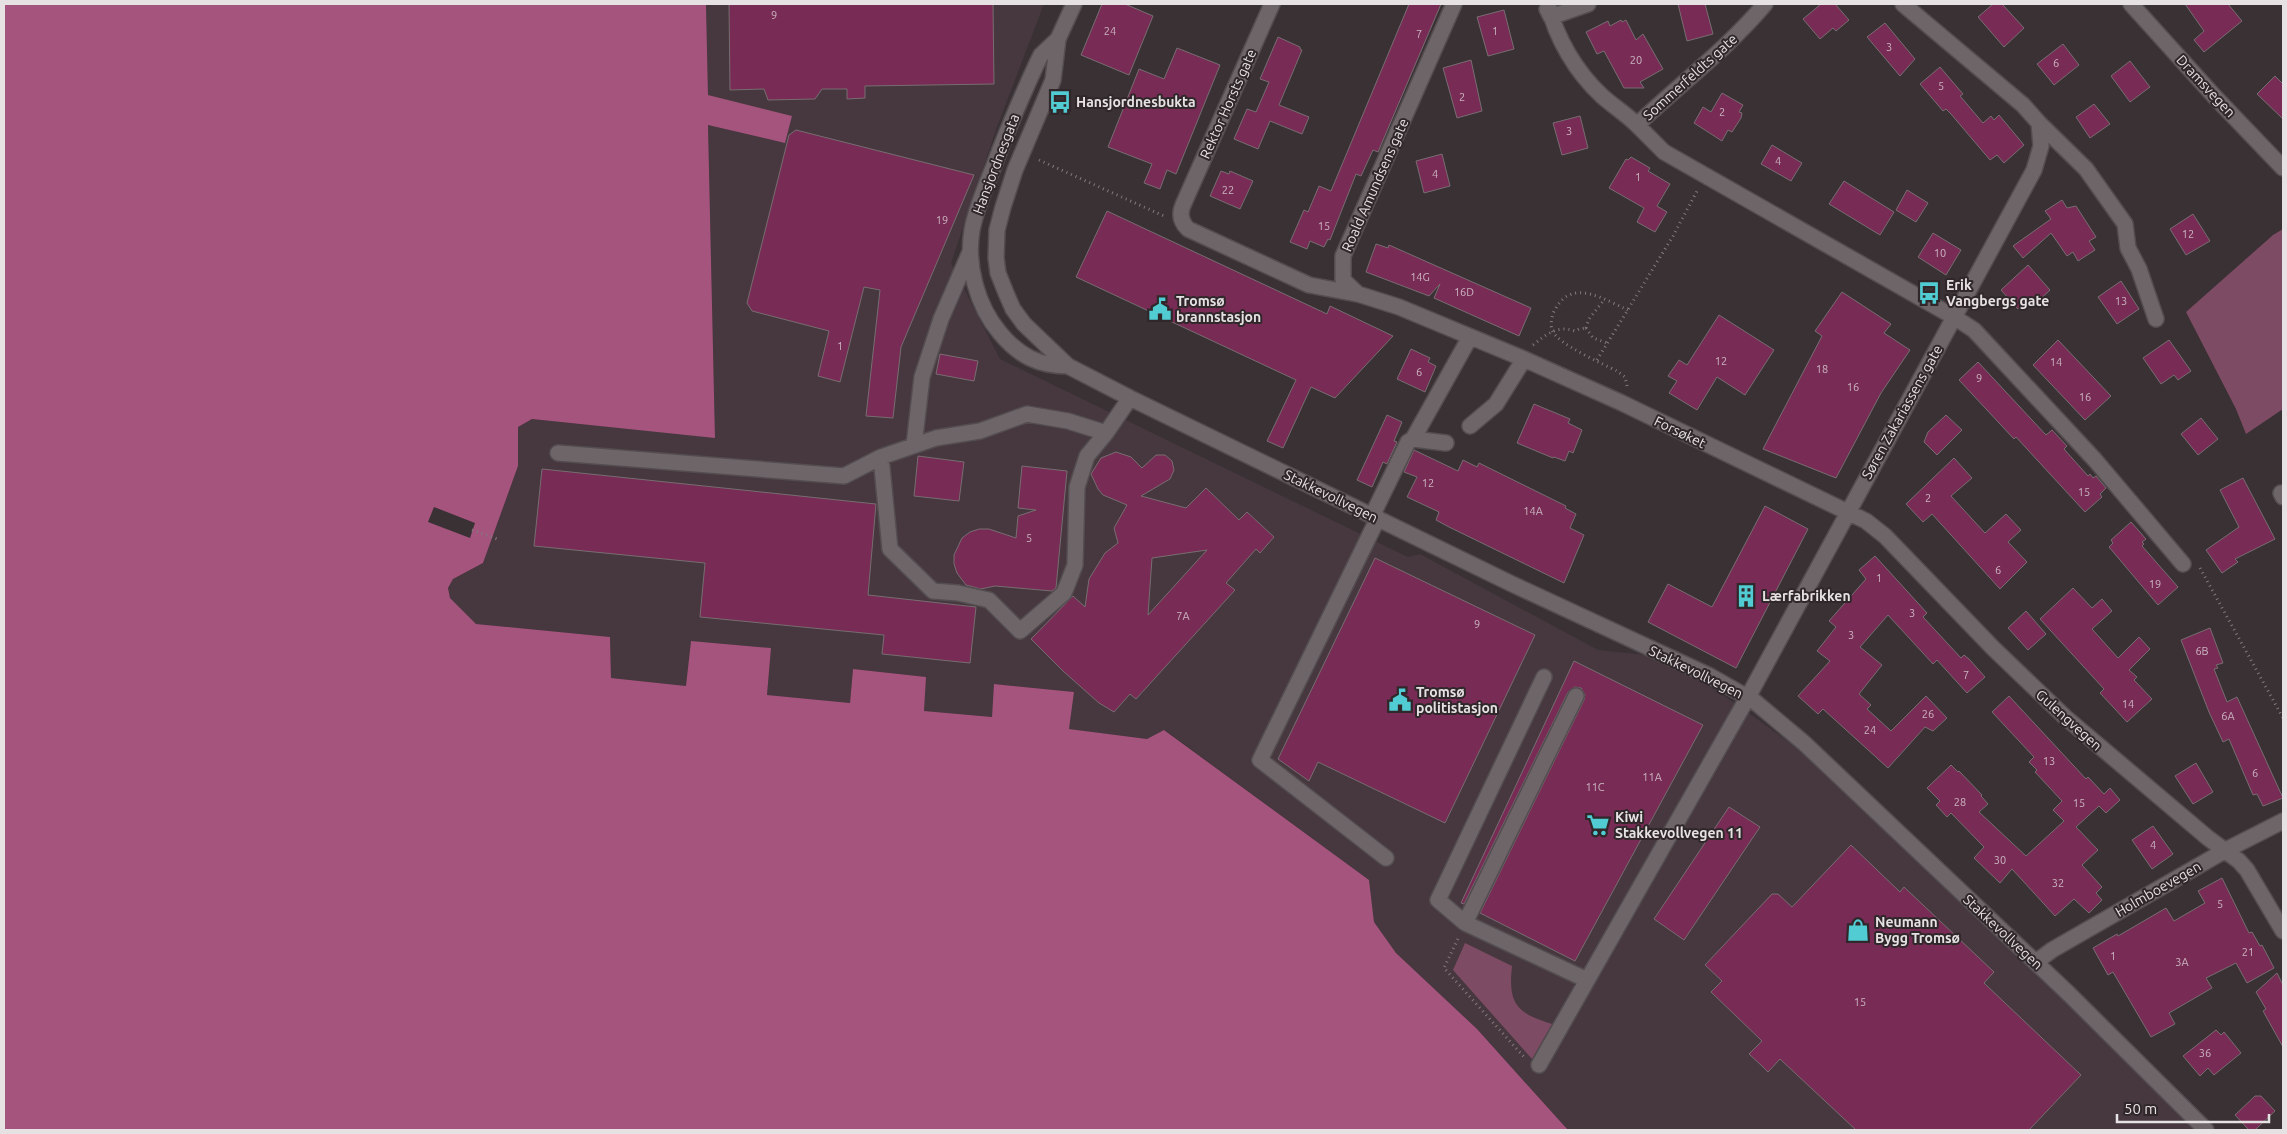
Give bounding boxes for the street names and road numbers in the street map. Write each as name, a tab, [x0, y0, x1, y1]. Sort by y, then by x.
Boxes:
street label: Sommerfeldts gate	[1640, 31, 1740, 123]
street label: Rektor Horsts gate	[1197, 47, 1259, 161]
street label: Dramsvegen	[2173, 52, 2239, 120]
street label: Hansjordnesgata	[970, 112, 1022, 216]
street label: Roald Amundsens gate	[1338, 116, 1412, 254]
street label: Søren Zakariassens gate	[1858, 342, 1946, 482]
street label: Forsøket	[1652, 413, 1709, 451]
street label: Stakkevollvegen	[1282, 466, 1380, 526]
street label: Stakkevollvegen	[1647, 642, 1745, 702]
street label: Gulengvegen	[2033, 686, 2105, 754]
street label: Holmboevegen	[2112, 858, 2204, 920]
street label: Stakkevollvegen	[1960, 891, 2046, 973]

